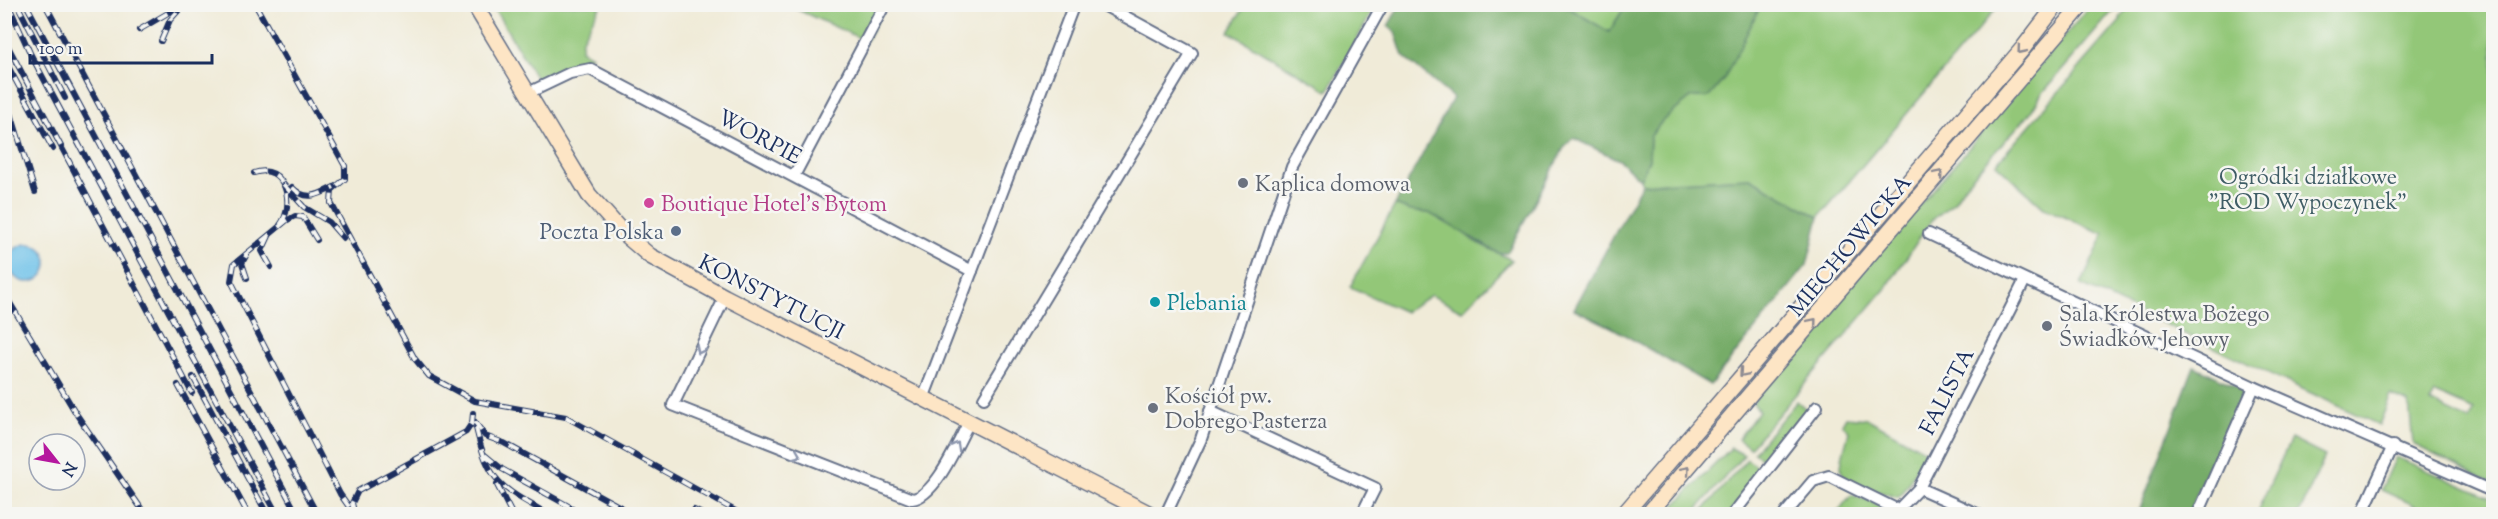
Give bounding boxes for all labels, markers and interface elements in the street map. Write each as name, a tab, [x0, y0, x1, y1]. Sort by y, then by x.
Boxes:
scale bar	[30, 27, 212, 65]
text: 100 m	[39, 37, 83, 63]
one-way arrow	[2017, 44, 2028, 55]
street label: WORPIE	[711, 103, 806, 174]
park label: Ogródki działkowe "ROD Wypoczynek"	[2209, 163, 2407, 220]
street label: MIECHOWICKA	[1782, 169, 1921, 325]
place label: Kaplica domowa	[1255, 170, 1410, 202]
one-way arrow	[1932, 170, 1943, 181]
marker: Kaplica domowa	[1236, 176, 1250, 190]
place label: Boutique Hotel's Bytom	[661, 190, 887, 222]
marker: Boutique Hotel's Bytom	[642, 196, 656, 210]
place label: Poczta Polska	[540, 218, 664, 250]
marker: Poczta Polska	[669, 224, 683, 238]
street label: KONSTYTUCJI	[692, 248, 849, 349]
place label: Plebania	[1167, 289, 1247, 321]
marker: Plebania	[1148, 295, 1162, 309]
place label: Sala Królestwa Bożego Świadków Jehowy	[2059, 300, 2270, 357]
one-way arrow	[1806, 318, 1817, 329]
marker: Sala Królestwa Bożego Świadków Jehowy	[2040, 319, 2054, 333]
street label: FALISTA	[1913, 343, 1984, 441]
one-way arrow	[696, 344, 707, 355]
one-way arrow	[1739, 366, 1750, 377]
place label: Kościół pw. Dobrego Pasterza	[1165, 382, 1328, 439]
marker: Kościół pw. Dobrego Pasterza	[1146, 401, 1160, 415]
north arrow	[27, 432, 87, 492]
one-way arrow	[949, 442, 960, 452]
one-way arrow	[791, 448, 802, 460]
text: N	[54, 457, 81, 480]
one-way arrow	[1679, 466, 1690, 477]

